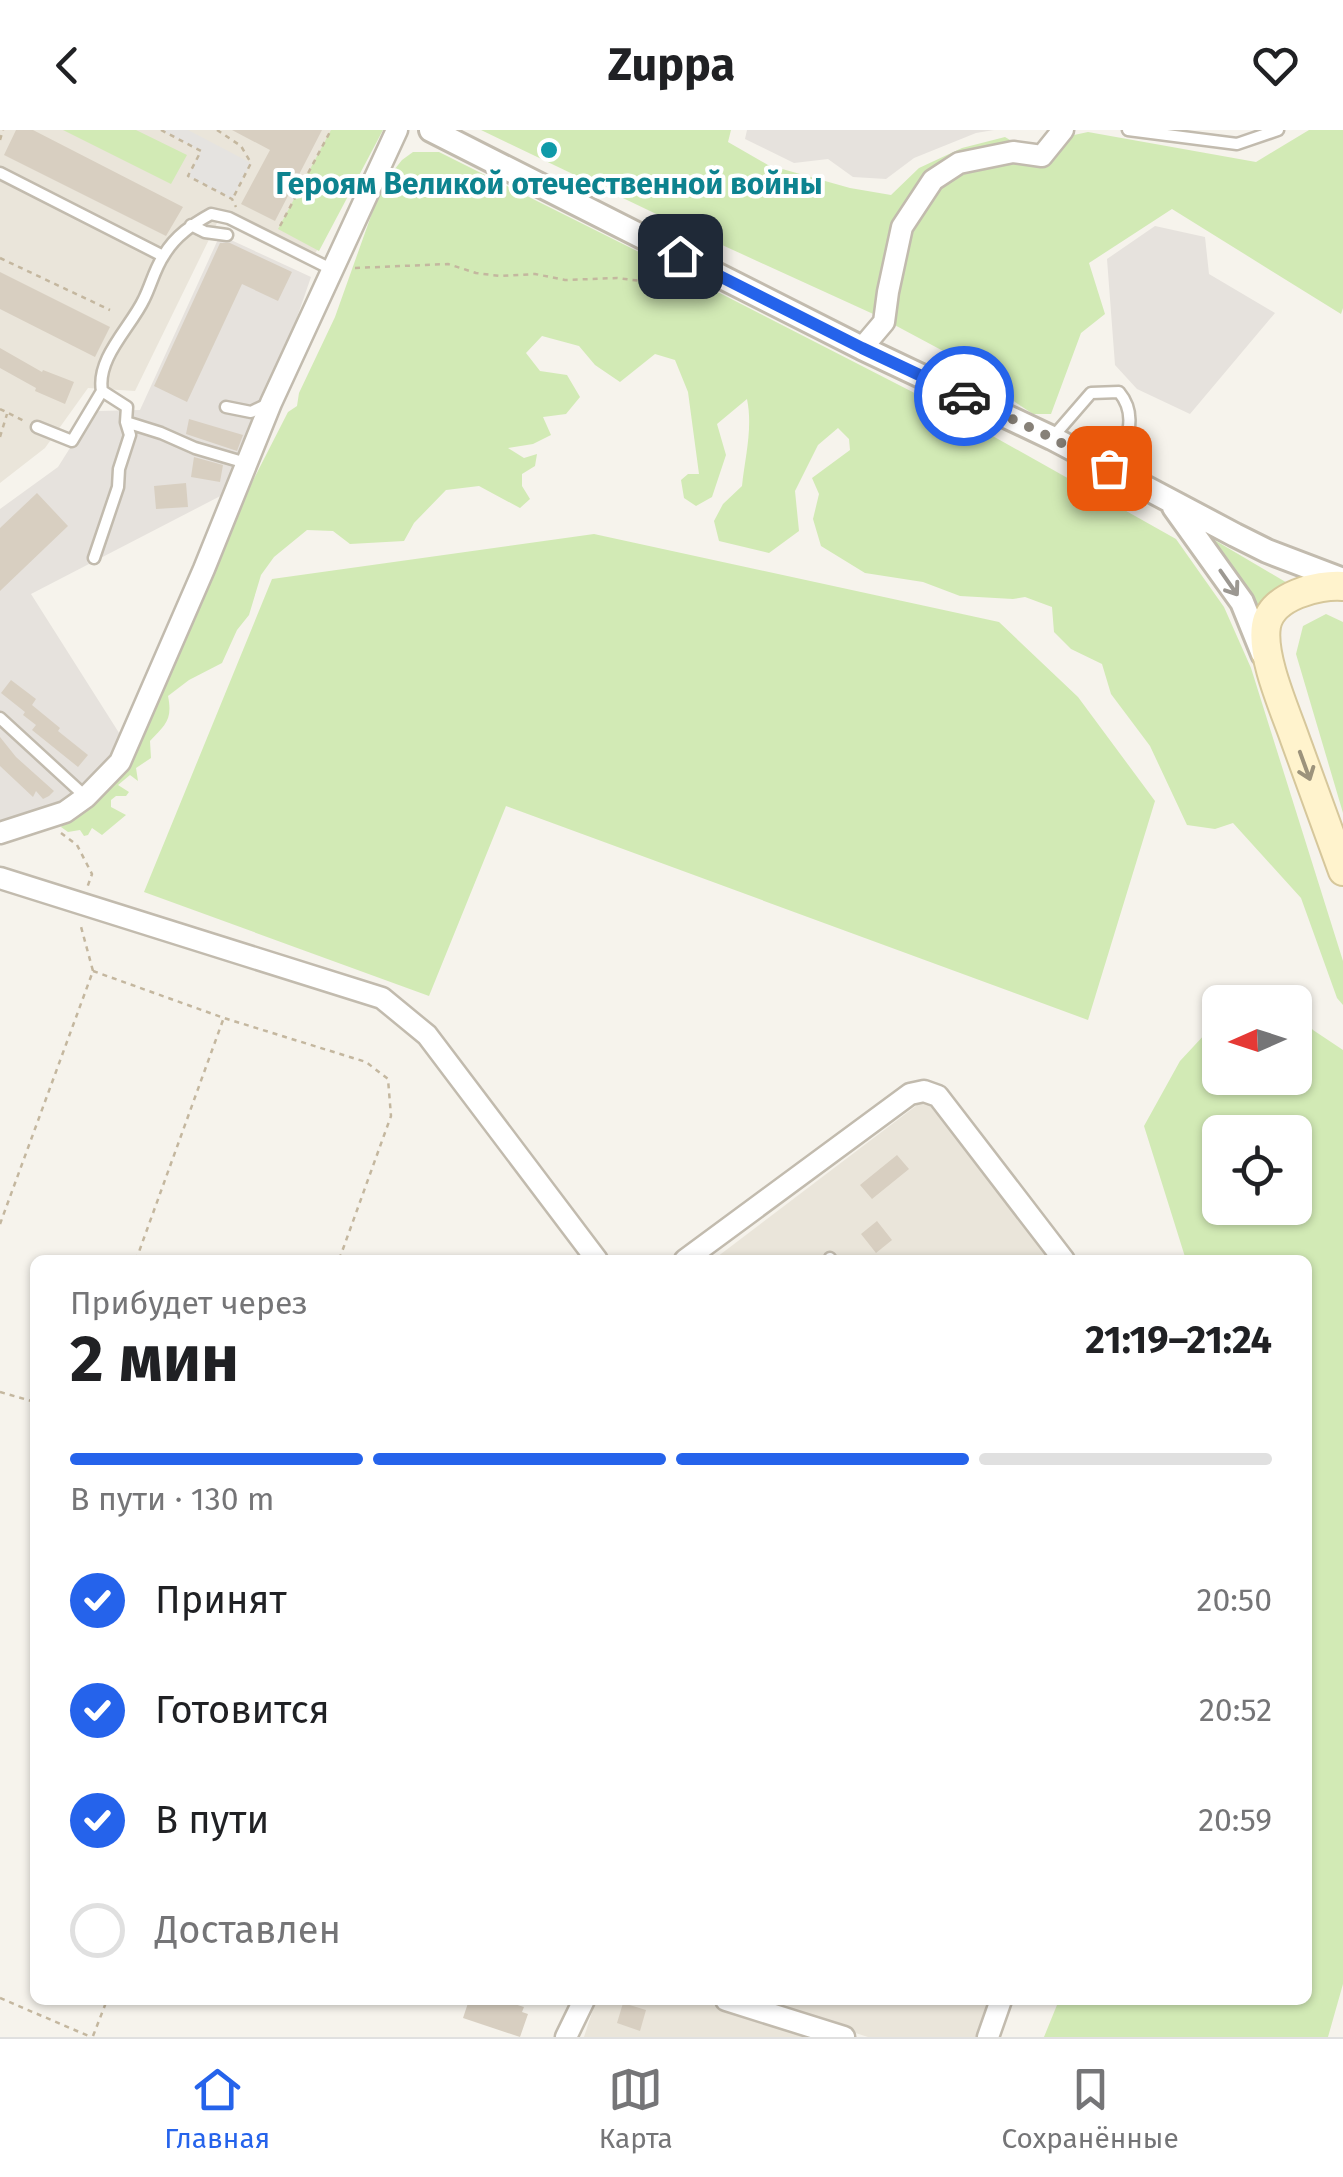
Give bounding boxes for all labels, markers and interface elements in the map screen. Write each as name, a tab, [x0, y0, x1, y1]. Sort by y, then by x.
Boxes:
icon: back	[40, 38, 95, 93]
text: Zuppa	[608, 38, 735, 92]
icon: heart	[1248, 38, 1303, 93]
marker: Героям Великой отечественной войны	[538, 139, 560, 161]
place label: Героям Великой отечественной войны	[275, 166, 823, 202]
pin	[638, 214, 723, 299]
icon: home	[653, 229, 708, 284]
courier	[914, 346, 1014, 446]
icon: car	[937, 369, 992, 424]
pin	[1067, 426, 1152, 511]
icon: bag	[1082, 441, 1137, 496]
one-way arrow	[1218, 569, 1239, 596]
one-way arrow	[1297, 749, 1315, 780]
north arrow	[1202, 985, 1312, 1095]
map controls	[1202, 985, 1312, 1225]
button: locate	[1202, 1115, 1312, 1225]
text: Прибудет через	[70, 1284, 308, 1322]
text: 21:19–21:24	[1085, 1317, 1272, 1363]
text: 2 мин	[70, 1320, 239, 1398]
text: В пути · 130 m	[70, 1480, 274, 1518]
icon: check	[70, 1573, 125, 1628]
text: Принят	[155, 1577, 287, 1623]
text: 20:50	[1197, 1581, 1272, 1619]
icon: check	[70, 1683, 125, 1738]
text: Готовится	[155, 1687, 330, 1733]
text: 20:52	[1199, 1691, 1272, 1729]
icon: check	[70, 1793, 125, 1848]
text: В пути	[155, 1797, 269, 1843]
text: 20:59	[1198, 1801, 1272, 1839]
text: Доставлен	[155, 1907, 341, 1953]
tab: Главная	[164, 2062, 270, 2155]
tab: Карта	[599, 2062, 673, 2155]
tab: Сохранённые	[1001, 2062, 1179, 2155]

